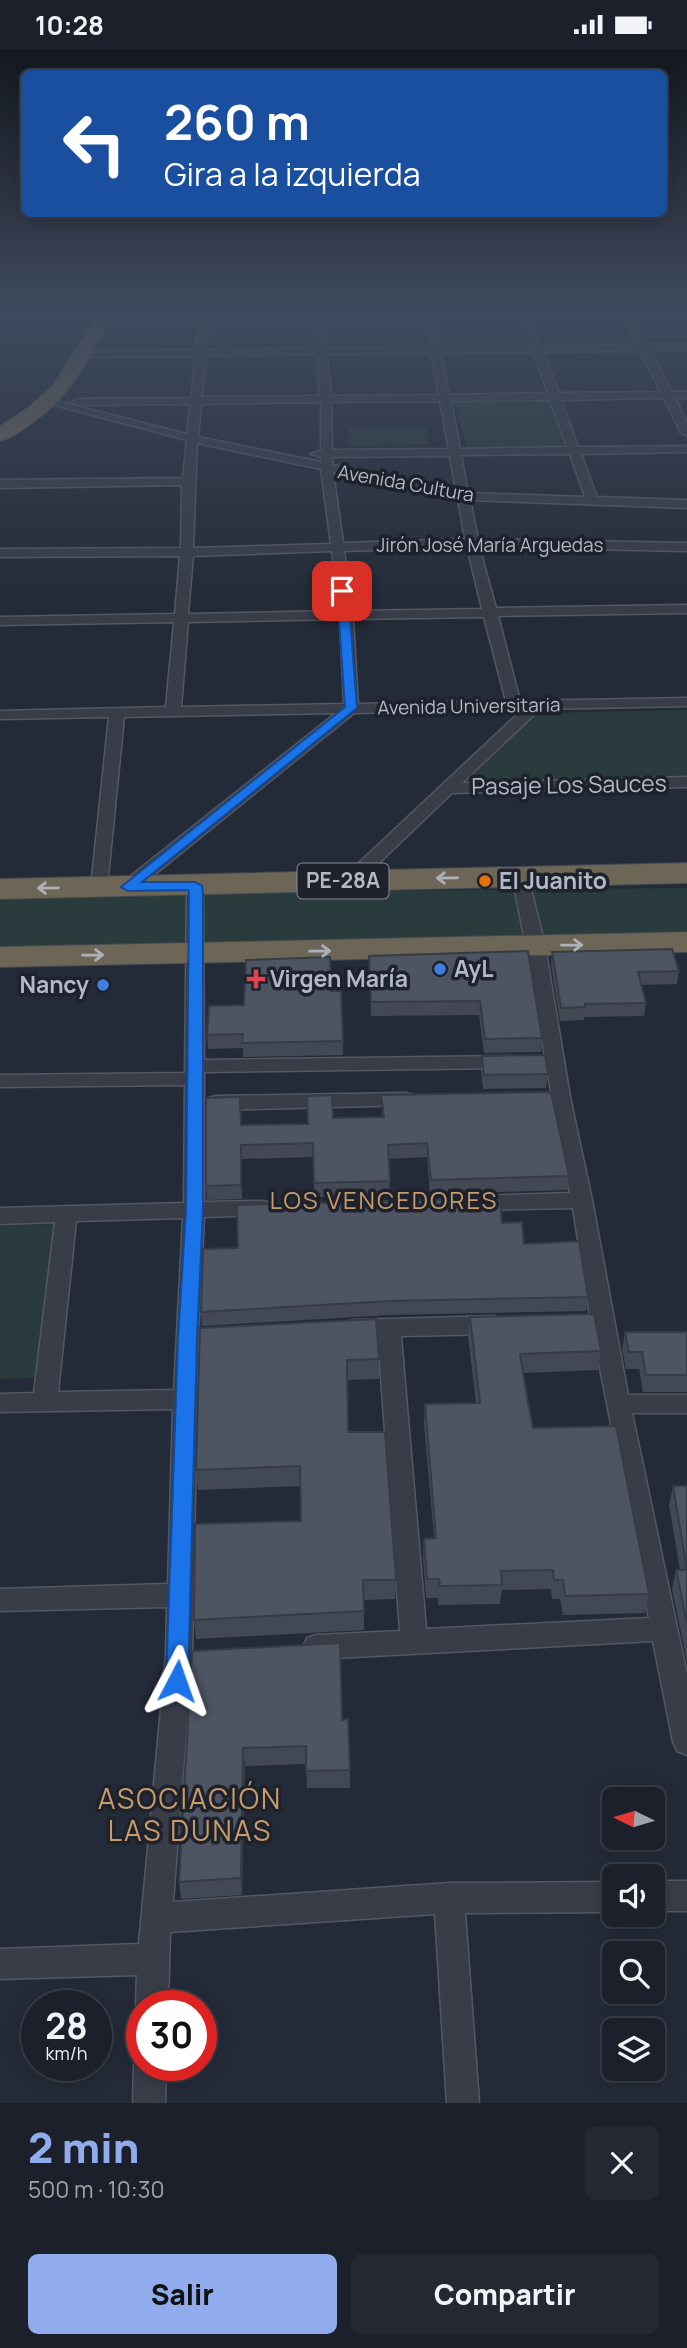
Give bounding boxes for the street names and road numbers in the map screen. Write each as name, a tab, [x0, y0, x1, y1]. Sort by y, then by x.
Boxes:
street label: Avenida Cultura	[336, 458, 476, 508]
street label: Jirón José María Arguedas	[376, 532, 604, 558]
street label: Avenida Universitaria	[377, 691, 561, 721]
street label: Pasaje Los Sauces	[471, 766, 667, 802]
road number: PE-28A	[298, 863, 388, 899]

